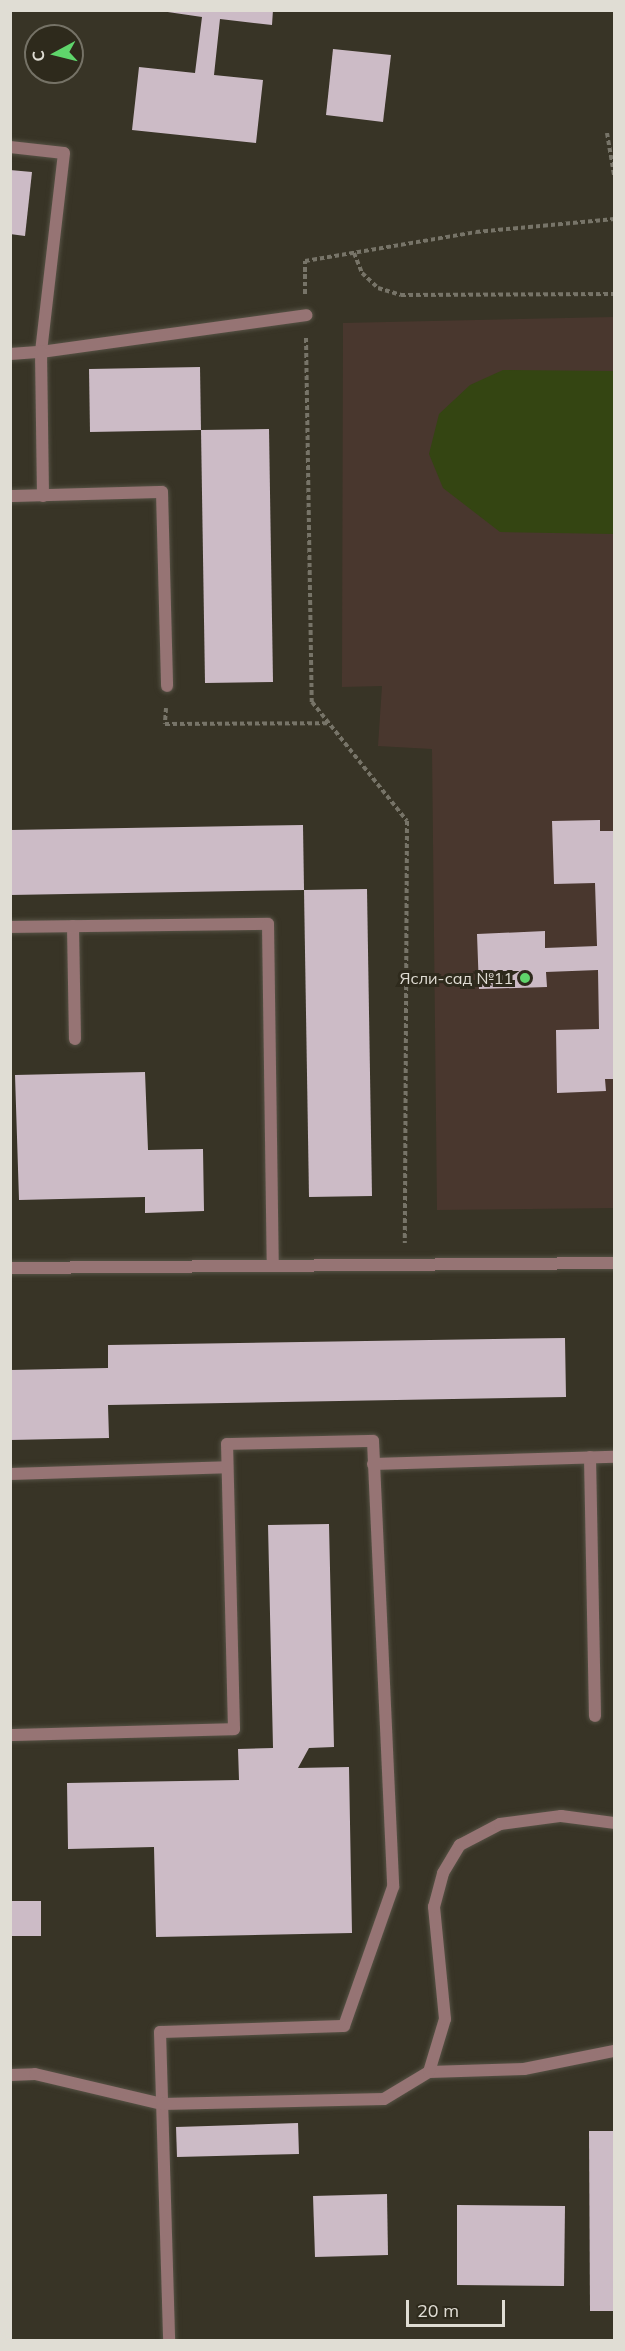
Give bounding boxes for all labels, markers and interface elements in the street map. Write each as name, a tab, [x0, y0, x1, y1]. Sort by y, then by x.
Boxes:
north arrow	[24, 24, 84, 84]
text: С	[28, 49, 49, 63]
place label: Ясли-сад №11	[400, 968, 513, 988]
marker: Ясли-сад №11	[518, 971, 532, 985]
scale bar	[409, 2288, 508, 2326]
text: 20 m	[417, 2299, 459, 2322]

